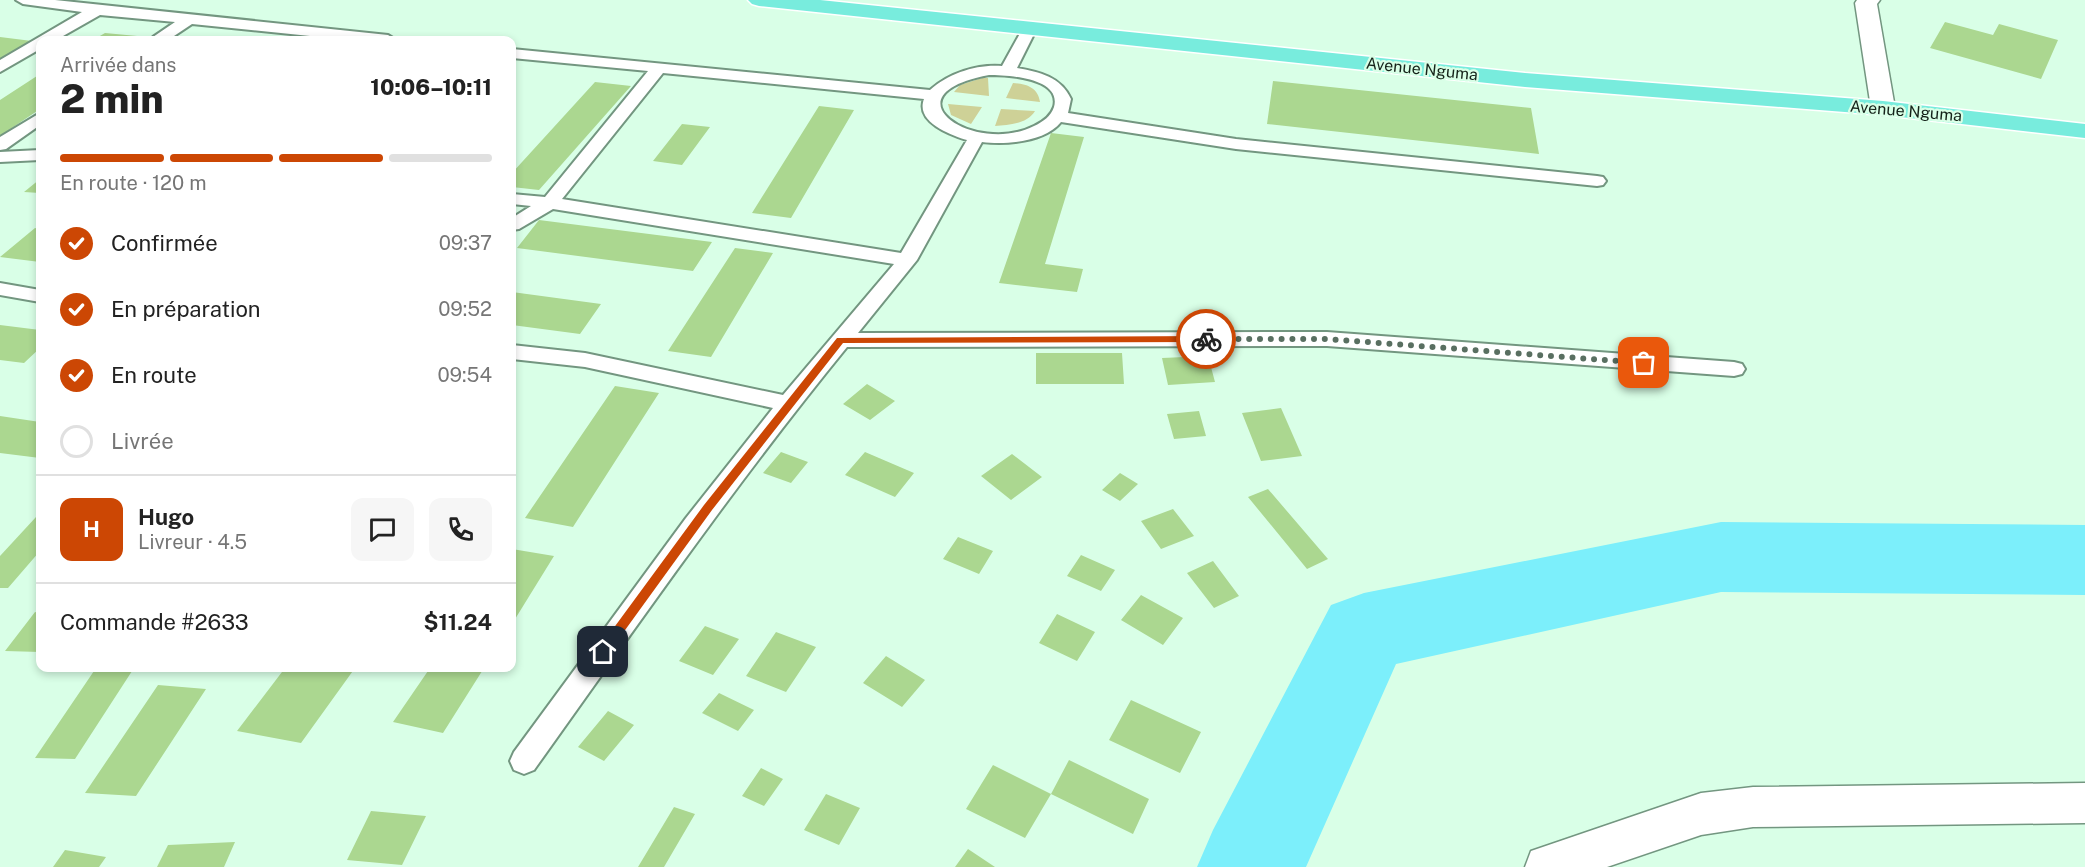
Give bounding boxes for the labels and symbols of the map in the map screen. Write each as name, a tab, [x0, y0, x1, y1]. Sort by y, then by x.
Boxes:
street label: Avenue Nguma	[1365, 54, 1479, 84]
street label: Avenue Nguma	[1849, 97, 1963, 125]
courier	[1176, 309, 1236, 369]
pin	[1618, 337, 1669, 388]
pin	[577, 626, 628, 677]

